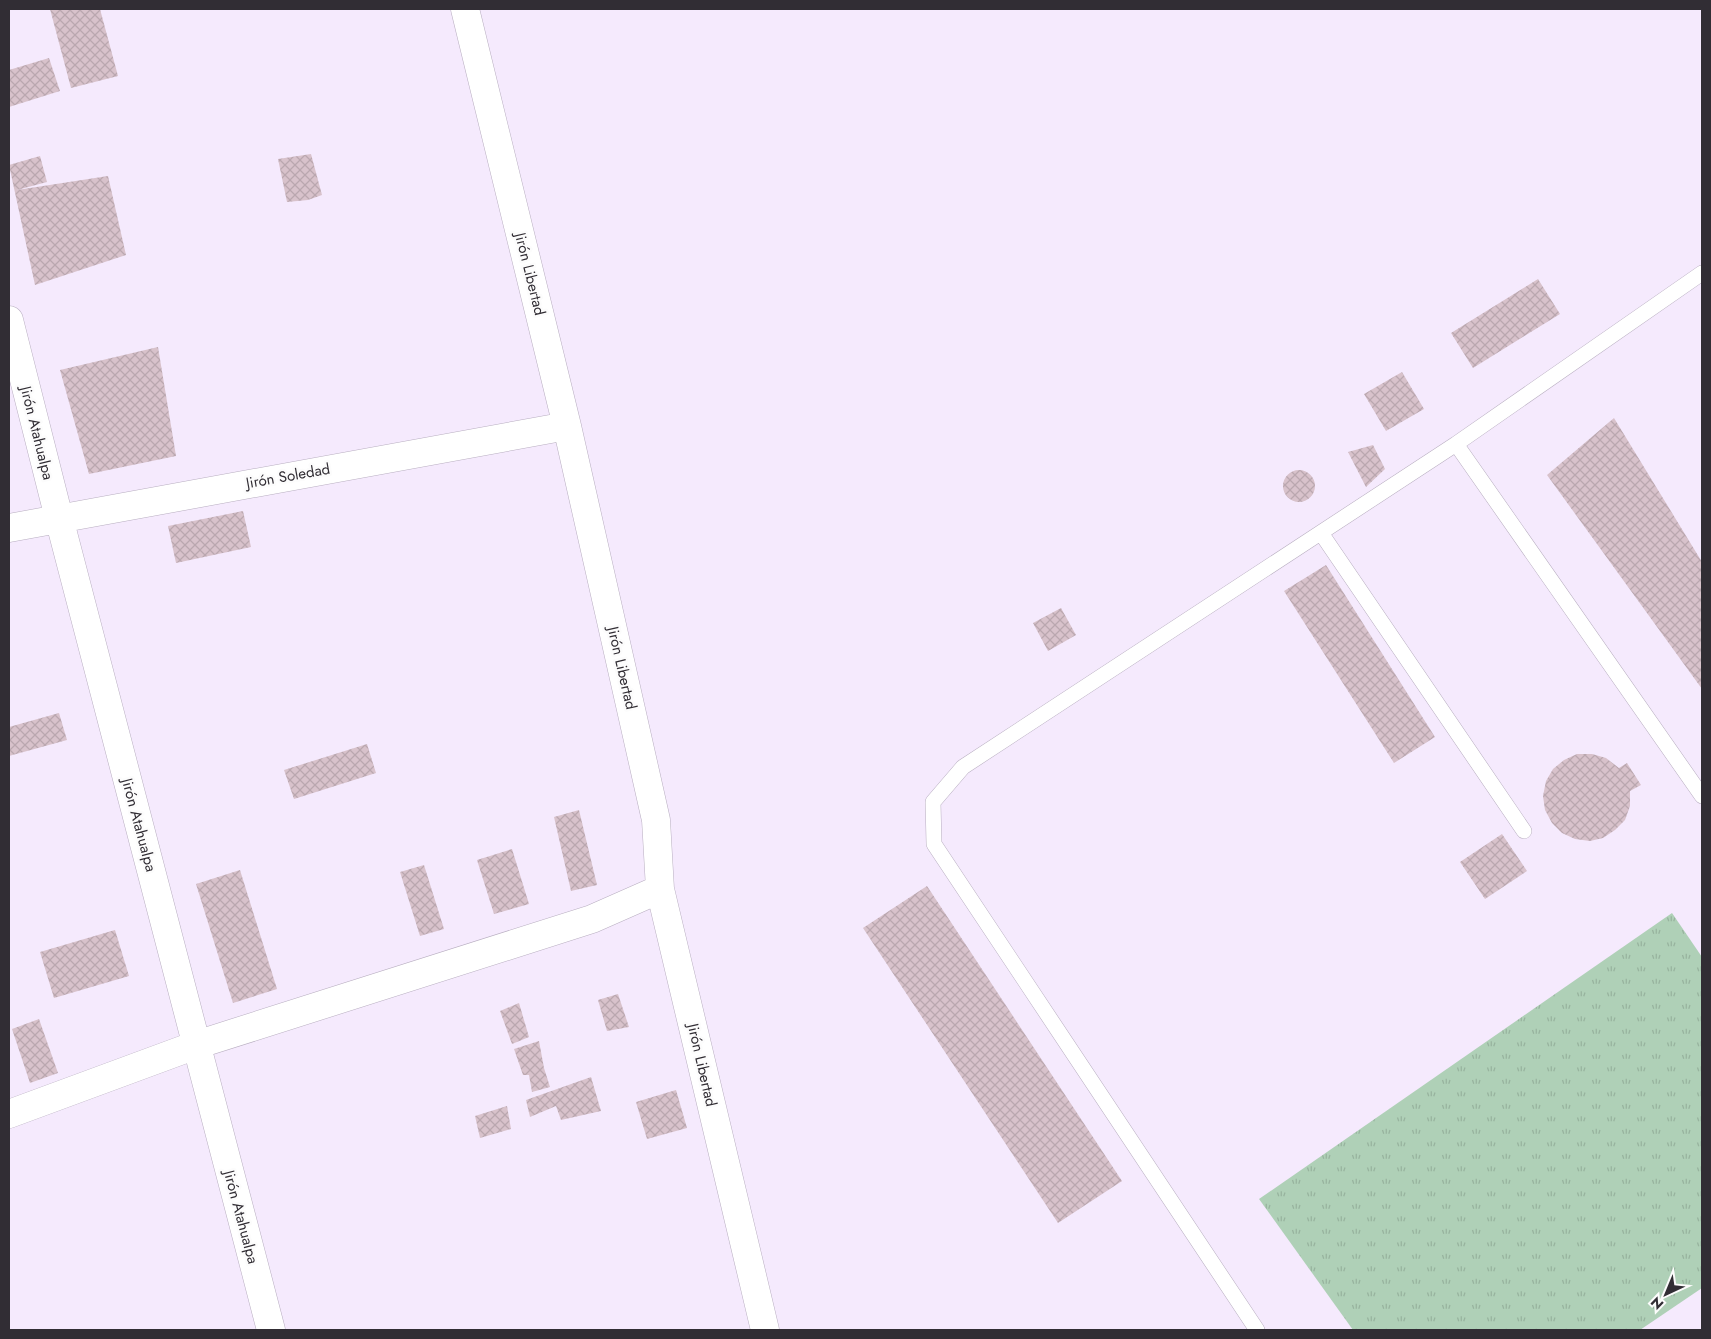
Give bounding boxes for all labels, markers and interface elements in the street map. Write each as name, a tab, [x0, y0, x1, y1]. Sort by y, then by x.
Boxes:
street label: Jirón Libertad	[509, 228, 551, 318]
street label: Jirón Atahualpa	[14, 382, 59, 482]
street label: Jirón Soledad	[242, 458, 332, 495]
street label: Jirón Libertad	[601, 622, 642, 712]
street label: Jirón Atahualpa	[115, 774, 162, 874]
street label: Jirón Libertad	[681, 1019, 722, 1109]
street label: Jirón Atahualpa	[217, 1166, 264, 1266]
north arrow	[1641, 1269, 1691, 1319]
text: N	[1646, 1292, 1668, 1314]

